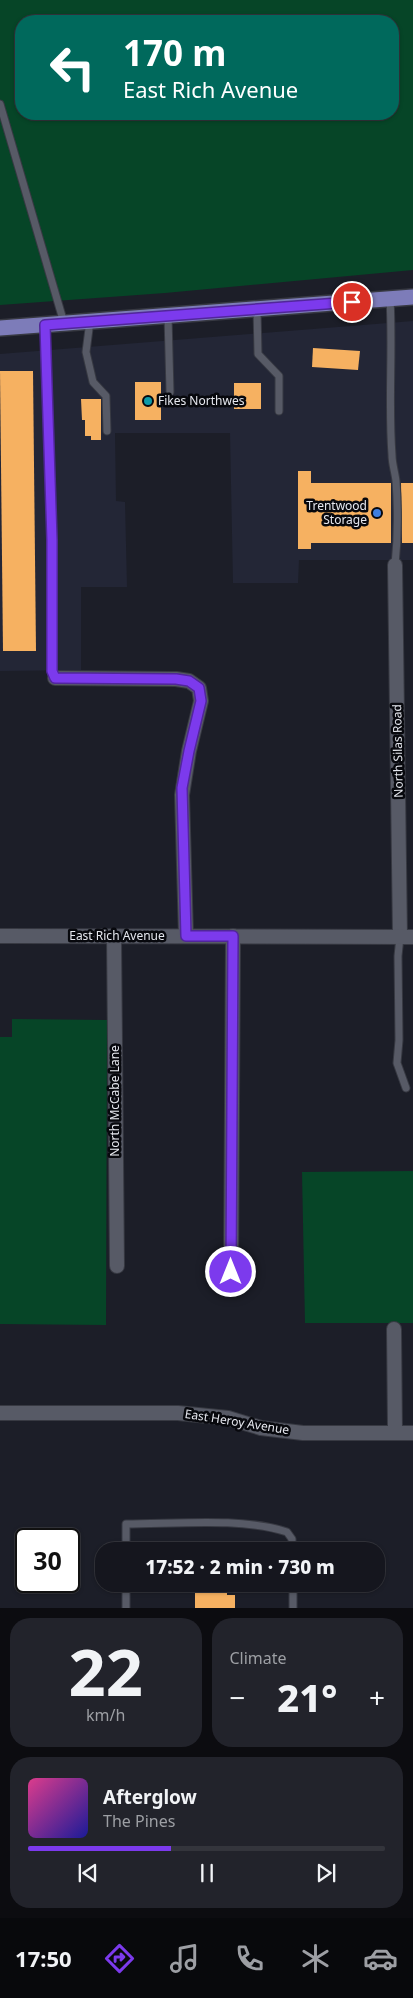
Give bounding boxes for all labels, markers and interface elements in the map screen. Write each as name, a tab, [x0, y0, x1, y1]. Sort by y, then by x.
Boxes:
text: 170 m	[123, 29, 226, 76]
icon: left	[40, 35, 105, 100]
text: East Rich Avenue	[123, 74, 298, 104]
pin	[331, 281, 373, 323]
icon: arrive	[338, 288, 366, 316]
place label: Fikes Northwes	[158, 392, 245, 409]
marker: Fikes Northwes	[142, 395, 154, 407]
place label: Trentwood Storage	[306, 497, 367, 528]
marker: Trentwood Storage	[371, 507, 383, 519]
street label: North Silas Road	[388, 704, 407, 798]
street label: East Rich Avenue	[69, 927, 165, 944]
street label: North McCabe Lane	[106, 1045, 123, 1157]
position arrow	[204, 1245, 256, 1297]
street label: East Heroy Avenue	[184, 1405, 291, 1438]
speed limit sign: 30	[15, 1528, 80, 1593]
text: 17:52 · 2 min · 730 m	[145, 1554, 335, 1580]
text: 22	[69, 1627, 143, 1715]
text: Climate	[230, 1647, 287, 1669]
text: 21°	[277, 1671, 337, 1723]
text: −	[230, 1678, 246, 1716]
text: +	[369, 1678, 385, 1716]
text: km/h	[86, 1704, 125, 1726]
text: Afterglow	[103, 1784, 197, 1810]
text: The Pines	[103, 1810, 175, 1832]
icon: previous	[74, 1859, 102, 1887]
icon: pause	[193, 1859, 221, 1887]
icon: next	[312, 1859, 340, 1887]
icon: directions	[102, 1941, 137, 1976]
icon: music	[167, 1941, 202, 1976]
icon: phone	[232, 1941, 267, 1976]
icon: climate	[298, 1941, 333, 1976]
icon: car	[363, 1941, 398, 1976]
text: 17:50	[15, 1943, 72, 1973]

